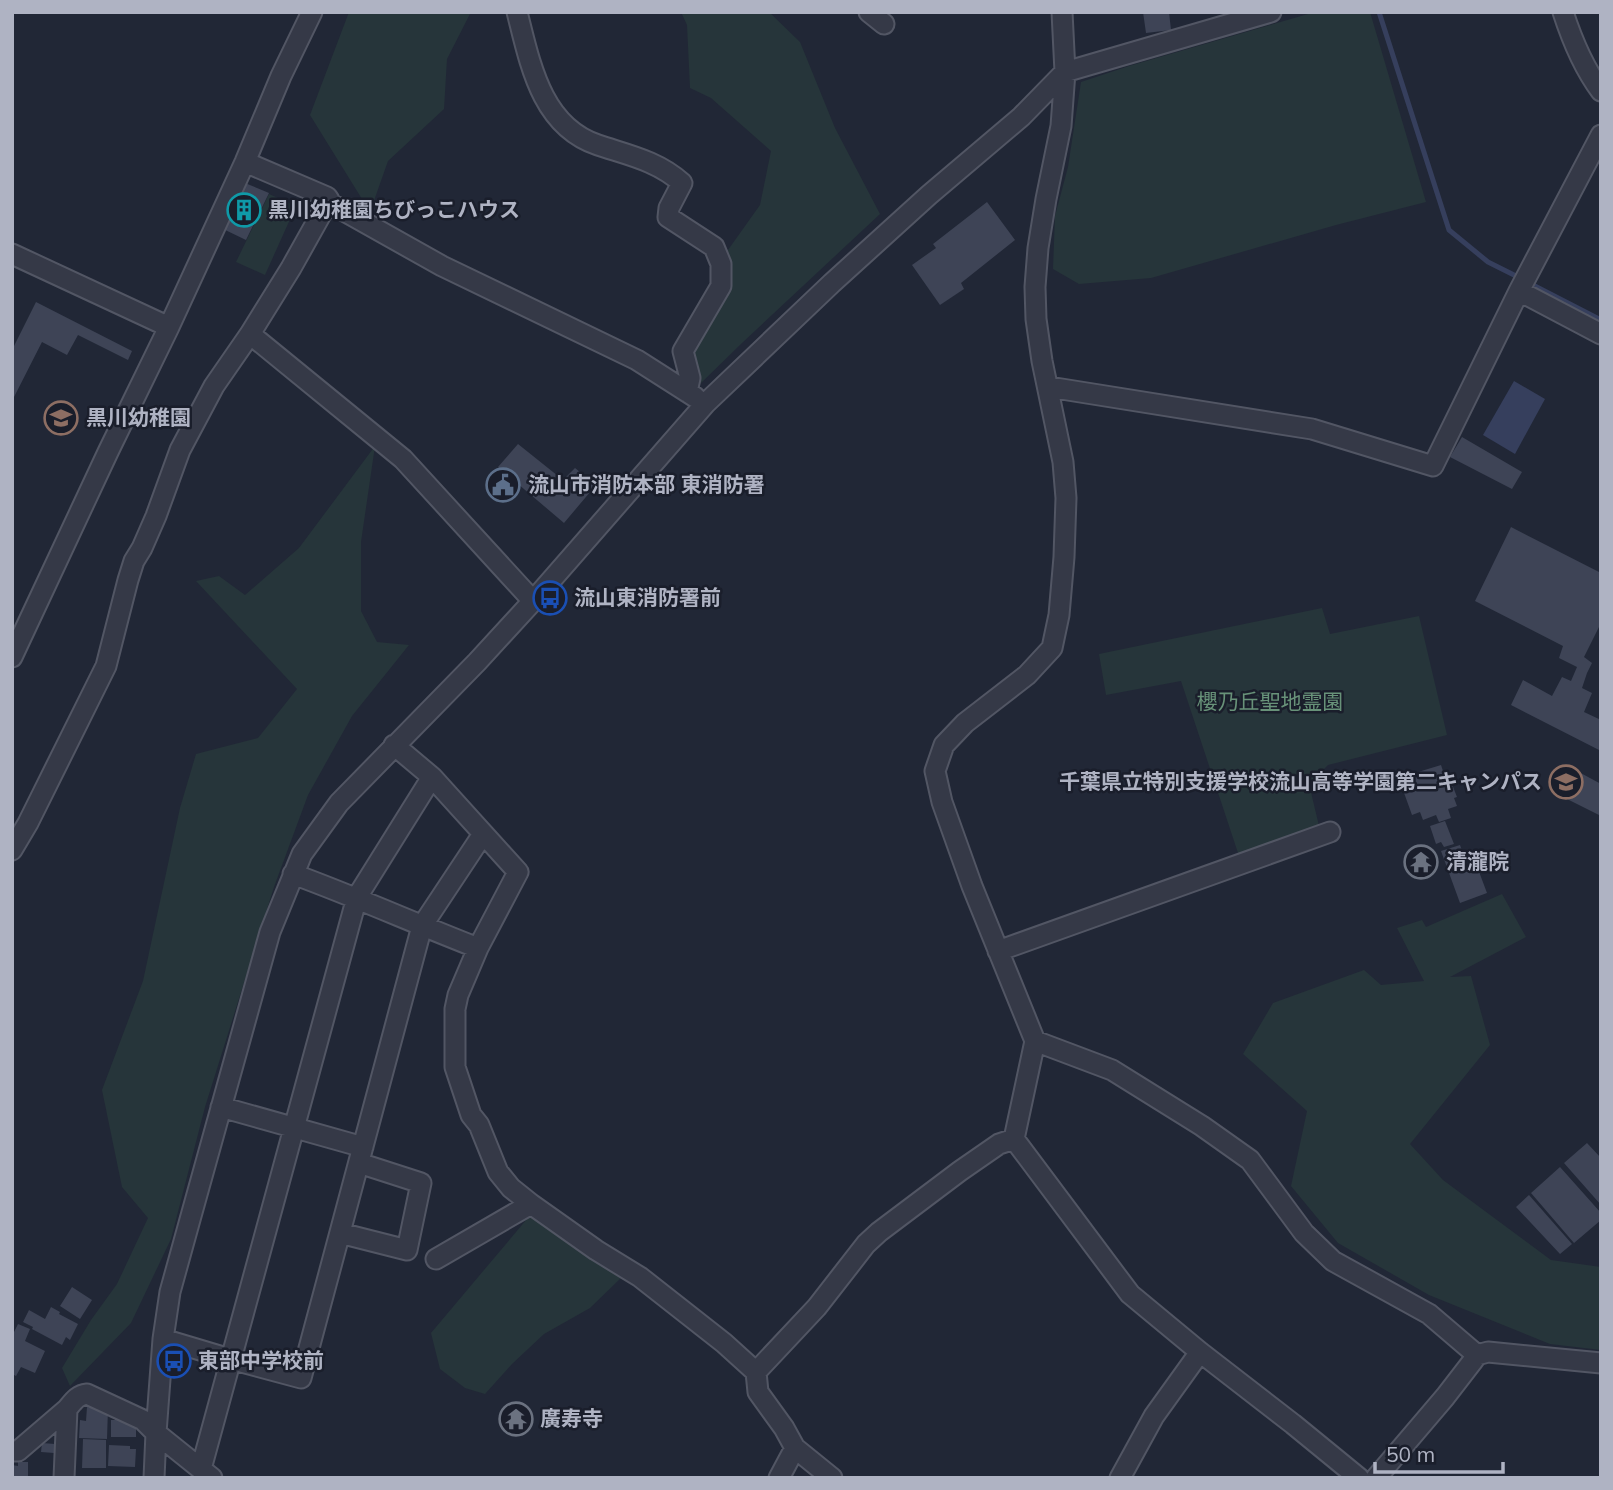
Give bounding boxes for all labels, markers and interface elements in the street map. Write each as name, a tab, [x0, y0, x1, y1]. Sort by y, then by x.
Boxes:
building icon: 黒川幼稚園ちびっこハウス	[225, 191, 263, 229]
place label: 黒川幼稚園ちびっこハウス	[268, 196, 520, 222]
school or university icon: 黒川幼稚園	[42, 399, 80, 437]
place label: 黒川幼稚園	[86, 404, 191, 430]
public building icon: 流山市消防本部 東消防署	[484, 466, 522, 504]
place label: 流山市消防本部 東消防署	[528, 471, 765, 497]
bus stop icon: 流山東消防署前	[531, 579, 569, 617]
place label: 流山東消防署前	[574, 584, 721, 610]
park label: 櫻乃丘聖地霊園	[1197, 688, 1344, 714]
school or university icon: 千葉県立特別支援学校流山高等学園第二キャンパス	[1547, 763, 1585, 801]
place label: 千葉県立特別支援学校流山高等学園第二キャンパス	[1059, 768, 1542, 794]
temple icon: 清瀧院	[1402, 843, 1440, 881]
place label: 清瀧院	[1446, 848, 1509, 874]
bus stop icon: 東部中学校前	[155, 1342, 193, 1380]
place label: 東部中学校前	[198, 1347, 324, 1373]
temple icon: 廣寿寺	[497, 1400, 535, 1438]
place label: 廣寿寺	[540, 1405, 603, 1431]
scale bar	[1375, 1430, 1503, 1474]
text: 50 m	[1386, 1441, 1435, 1467]

